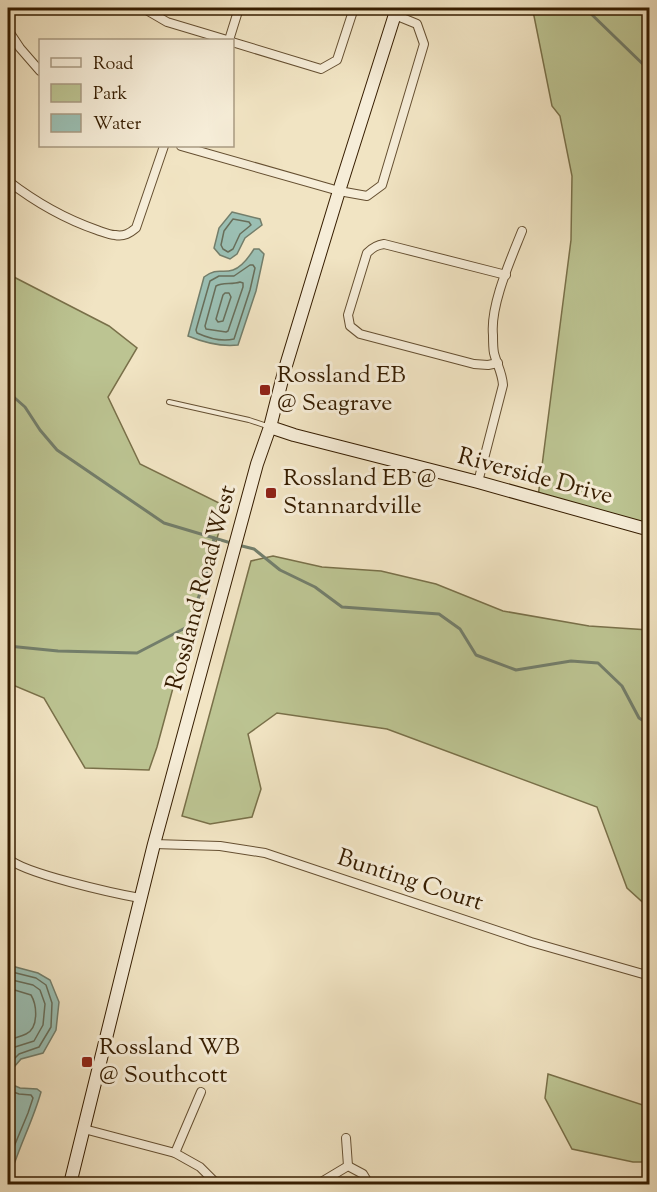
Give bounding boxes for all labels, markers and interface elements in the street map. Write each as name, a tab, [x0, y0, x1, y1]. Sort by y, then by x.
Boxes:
legend	[39, 39, 234, 147]
text: Road	[93, 52, 133, 78]
text: Park	[93, 82, 128, 108]
text: Water	[93, 112, 142, 138]
place label: Rossland EB @ Seagrave	[277, 359, 406, 421]
marker: Rossland EB @ Seagrave	[258, 383, 272, 397]
street label: Riverside Drive	[454, 440, 616, 514]
place label: Rossland EB @ Stannardville	[283, 462, 436, 524]
street label: Rossland Road West	[158, 482, 246, 694]
marker: Rossland EB @ Stannardville	[264, 486, 278, 500]
street label: Bunting Court	[333, 841, 487, 921]
place label: Rossland WB @ Southcott	[99, 1031, 240, 1093]
marker: Rossland WB @ Southcott	[80, 1055, 94, 1069]

